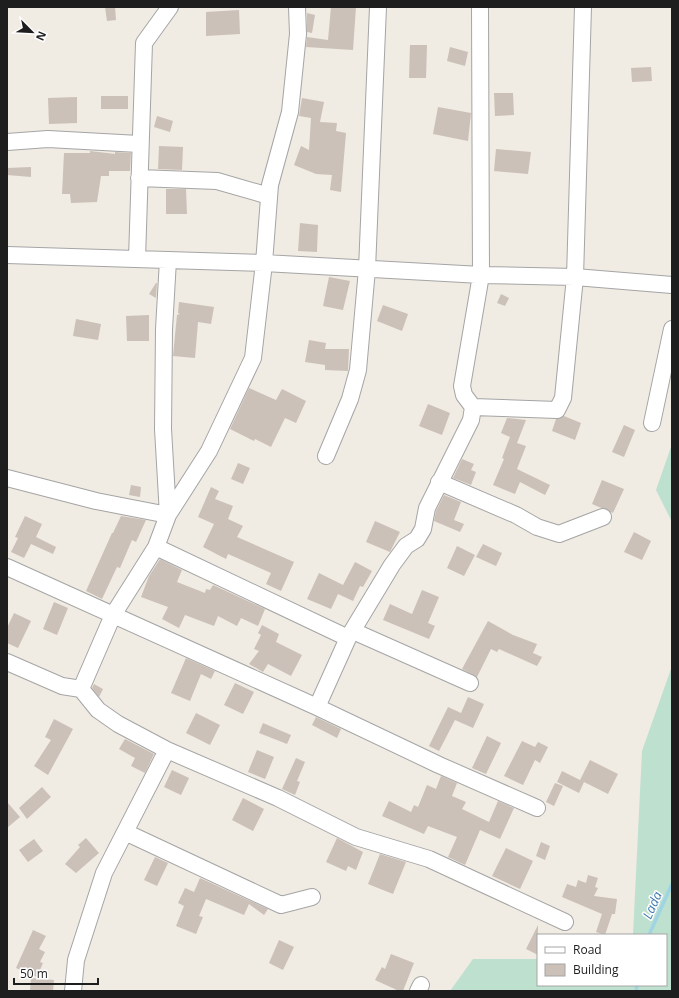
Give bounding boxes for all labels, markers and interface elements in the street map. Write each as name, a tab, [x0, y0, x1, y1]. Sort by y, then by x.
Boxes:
north arrow	[12, 12, 52, 52]
text: N	[33, 29, 50, 43]
water label: Lada	[638, 888, 666, 922]
legend	[537, 934, 667, 986]
text: Road	[573, 941, 602, 958]
scale bar	[14, 960, 98, 986]
text: Building	[573, 961, 619, 978]
text: 50 m	[20, 965, 48, 982]

